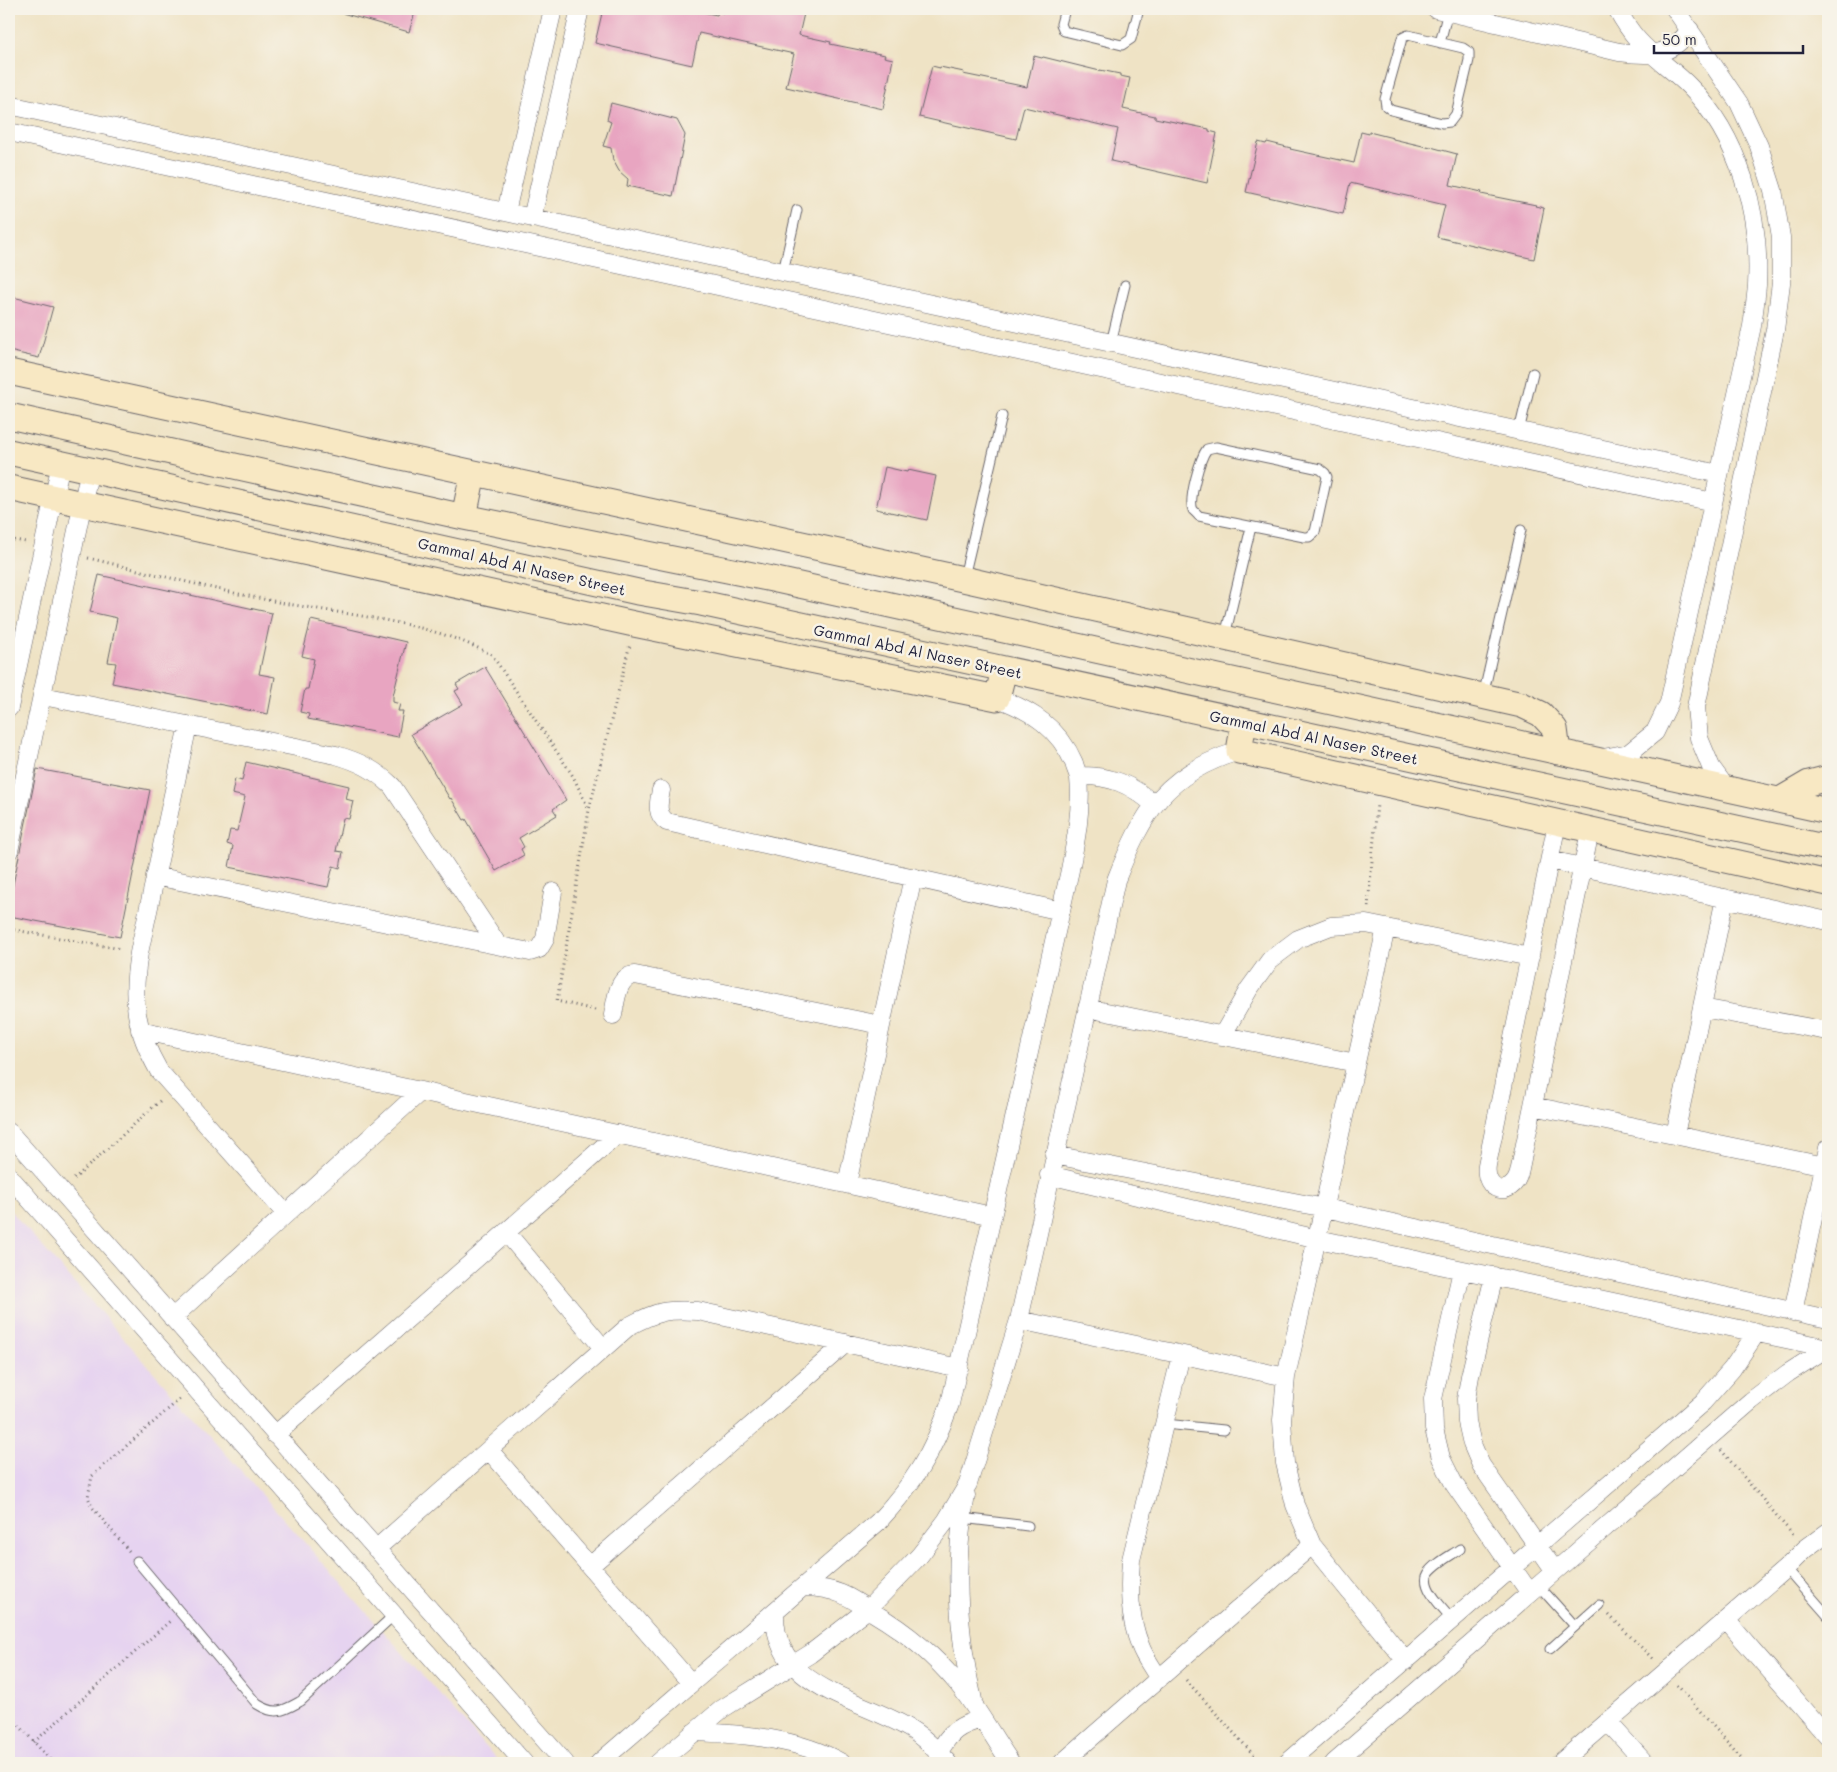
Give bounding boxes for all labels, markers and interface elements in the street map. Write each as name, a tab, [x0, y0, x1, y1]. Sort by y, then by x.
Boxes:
scale bar	[1654, 22, 1803, 54]
text: 50 m	[1662, 29, 1697, 49]
street label: Gammal Abd Al Naser Street	[416, 532, 628, 600]
street label: Gammal Abd Al Naser Street	[812, 619, 1024, 683]
street label: Gammal Abd Al Naser Street	[1208, 705, 1420, 769]

